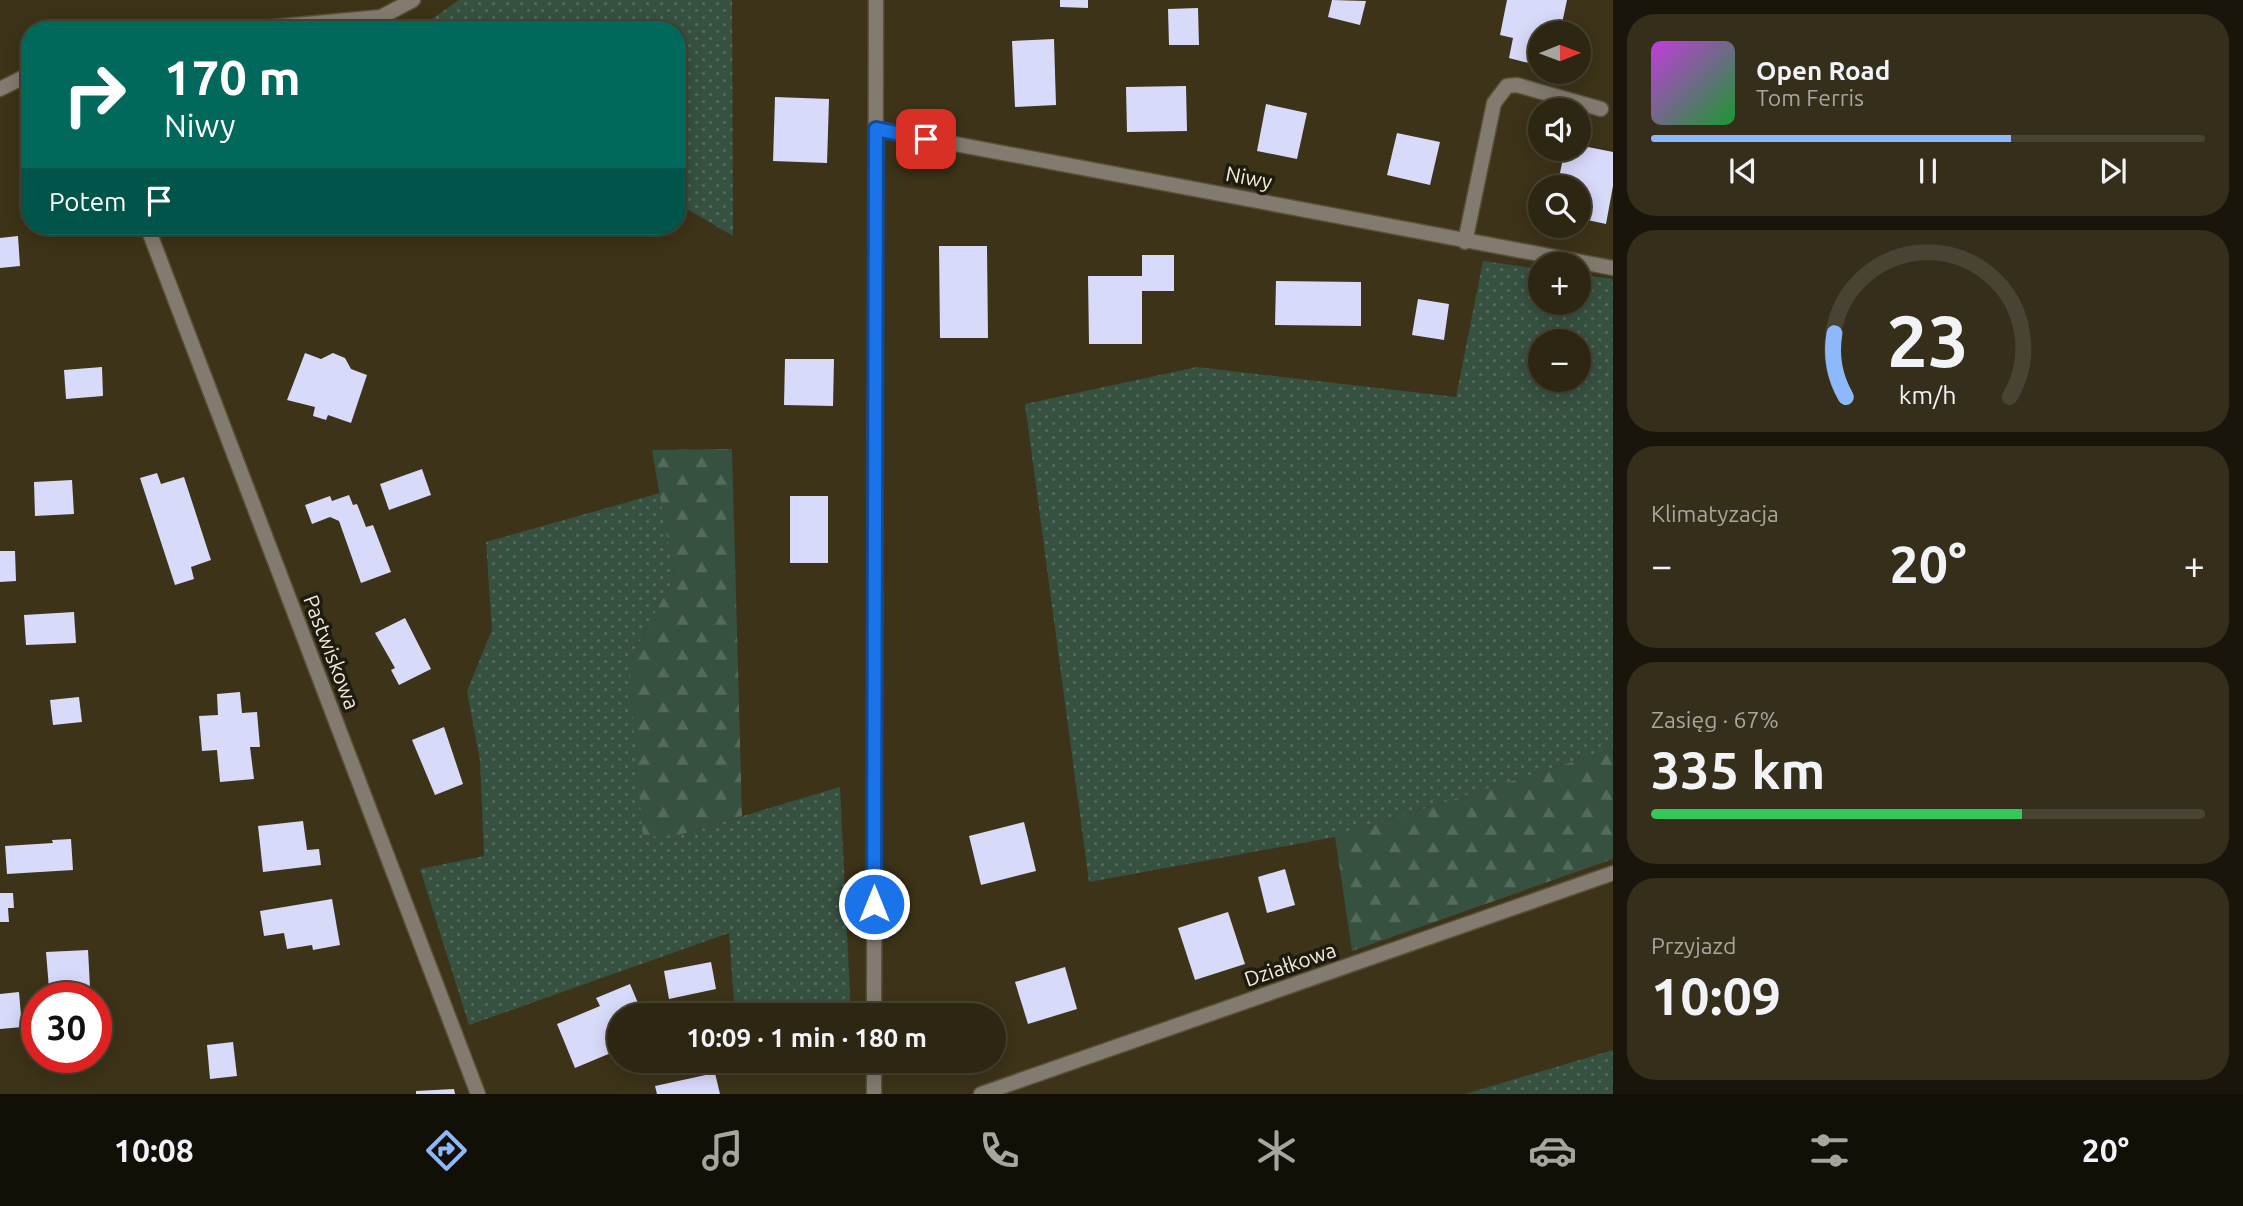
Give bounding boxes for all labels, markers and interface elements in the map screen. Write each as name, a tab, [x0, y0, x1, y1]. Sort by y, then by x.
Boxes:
north arrow	[1528, 21, 1591, 84]
map controls	[1528, 21, 1591, 392]
icon: right	[49, 49, 140, 140]
text: 170 m	[164, 49, 301, 104]
text: Open Road	[1756, 56, 1890, 85]
text: Tom Ferris	[1756, 85, 1864, 110]
button: sound	[1528, 98, 1591, 161]
text: Niwy	[164, 107, 235, 143]
pin	[896, 109, 956, 169]
icon: arrive	[907, 120, 945, 158]
icon: previous	[1724, 152, 1762, 190]
icon: pause	[1909, 152, 1947, 190]
icon: next	[2094, 152, 2132, 190]
street label: Niwy	[1224, 161, 1274, 193]
button: search	[1528, 175, 1591, 238]
icon: arrive	[140, 182, 178, 220]
text: Potem	[49, 187, 126, 216]
button: +	[1528, 252, 1591, 315]
text: 23	[1887, 299, 1969, 381]
button: −	[1528, 329, 1591, 392]
text: km/h	[1899, 381, 1957, 409]
text: Klimatyzacja	[1651, 501, 1779, 526]
text: 20°	[1889, 535, 1967, 593]
text: −	[1651, 544, 1672, 586]
text: +	[2184, 544, 2205, 586]
street label: Pastwiskowa	[299, 591, 365, 713]
text: Zasięg · 67%	[1651, 707, 1779, 732]
text: 335 km	[1651, 741, 1825, 799]
position arrow	[837, 867, 911, 941]
text: Przyjazd	[1651, 933, 1736, 958]
street label: Działkowa	[1241, 937, 1339, 991]
text: 10:09	[1651, 967, 1781, 1025]
speed limit sign: 30	[21, 982, 112, 1073]
text: 10:09 · 1 min · 180 m	[686, 1023, 927, 1052]
icon: directions	[422, 1126, 471, 1175]
icon: music	[698, 1126, 747, 1175]
icon: phone	[975, 1126, 1024, 1175]
icon: climate	[1252, 1126, 1301, 1175]
icon: car	[1528, 1126, 1577, 1175]
icon: filters	[1805, 1126, 1854, 1175]
text: 10:08	[114, 1132, 194, 1168]
text: 20°	[2082, 1132, 2129, 1168]

